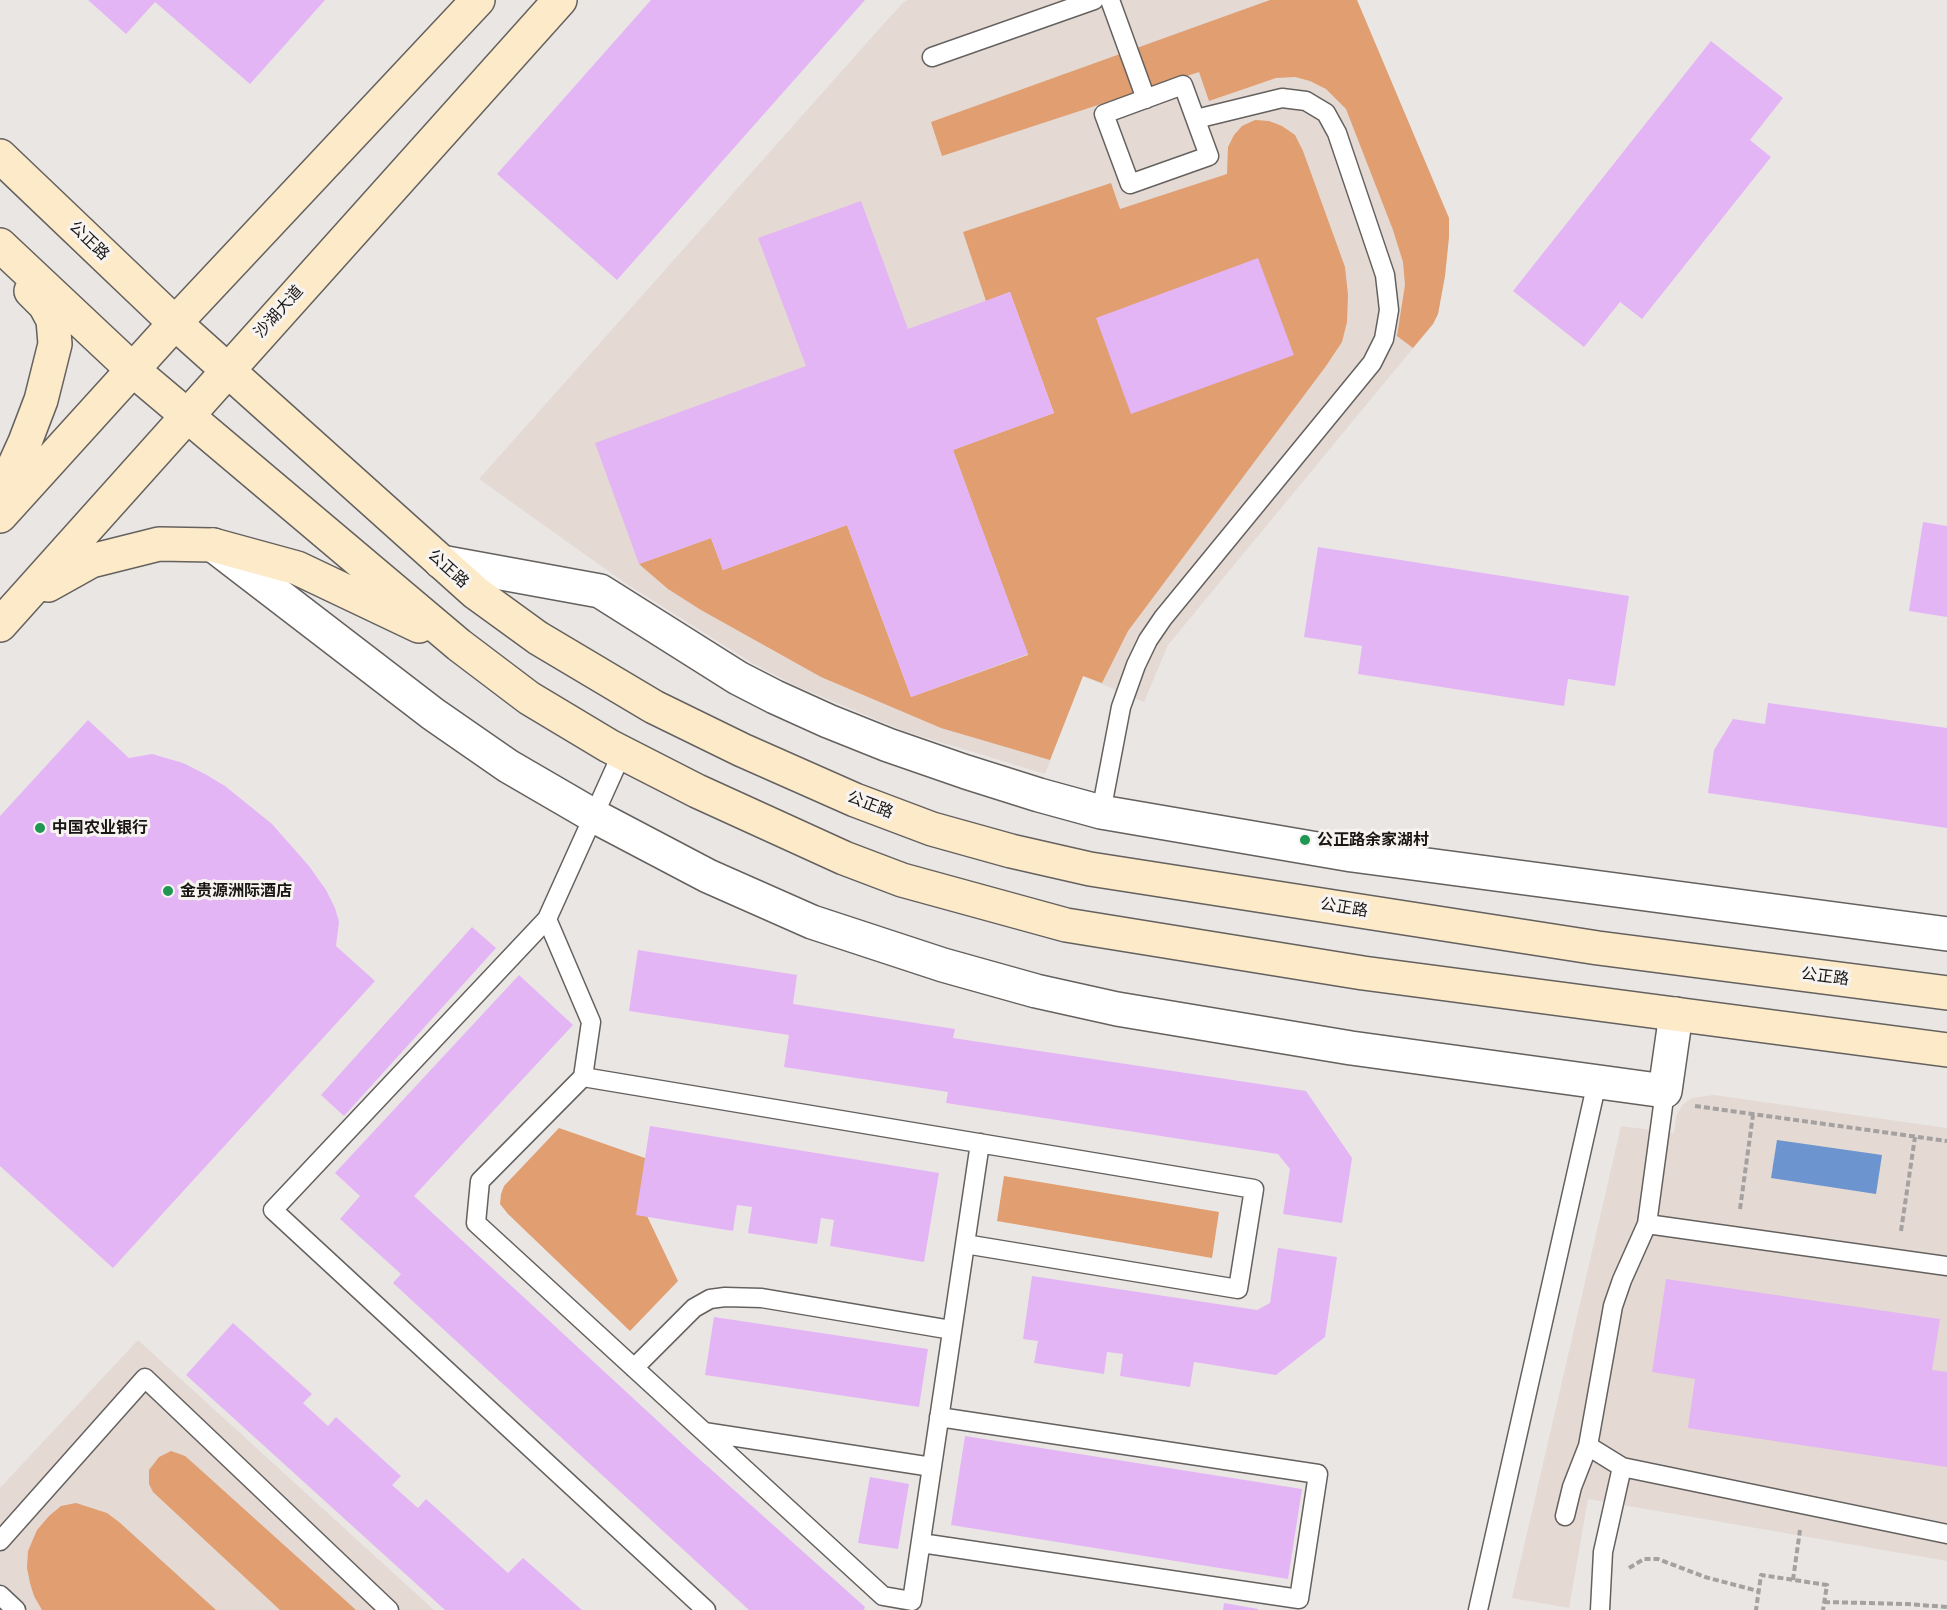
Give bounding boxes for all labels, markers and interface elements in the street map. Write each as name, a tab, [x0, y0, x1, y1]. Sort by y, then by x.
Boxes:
street label: 公正路	[65, 217, 113, 265]
street label: 沙湖大道	[250, 282, 308, 342]
street label: 公正路	[424, 546, 472, 592]
street label: 公正路	[844, 787, 896, 823]
place label: 中国农业银行	[52, 818, 148, 838]
marker: 中国农业银行	[33, 821, 47, 835]
place label: 公正路余家湖村	[1317, 830, 1429, 850]
marker: 公正路余家湖村	[1298, 833, 1312, 847]
place label: 金贵源洲际酒店	[180, 881, 292, 901]
marker: 金贵源洲际酒店	[161, 884, 175, 898]
street label: 公正路	[1319, 895, 1369, 921]
street label: 公正路	[1800, 965, 1850, 989]

